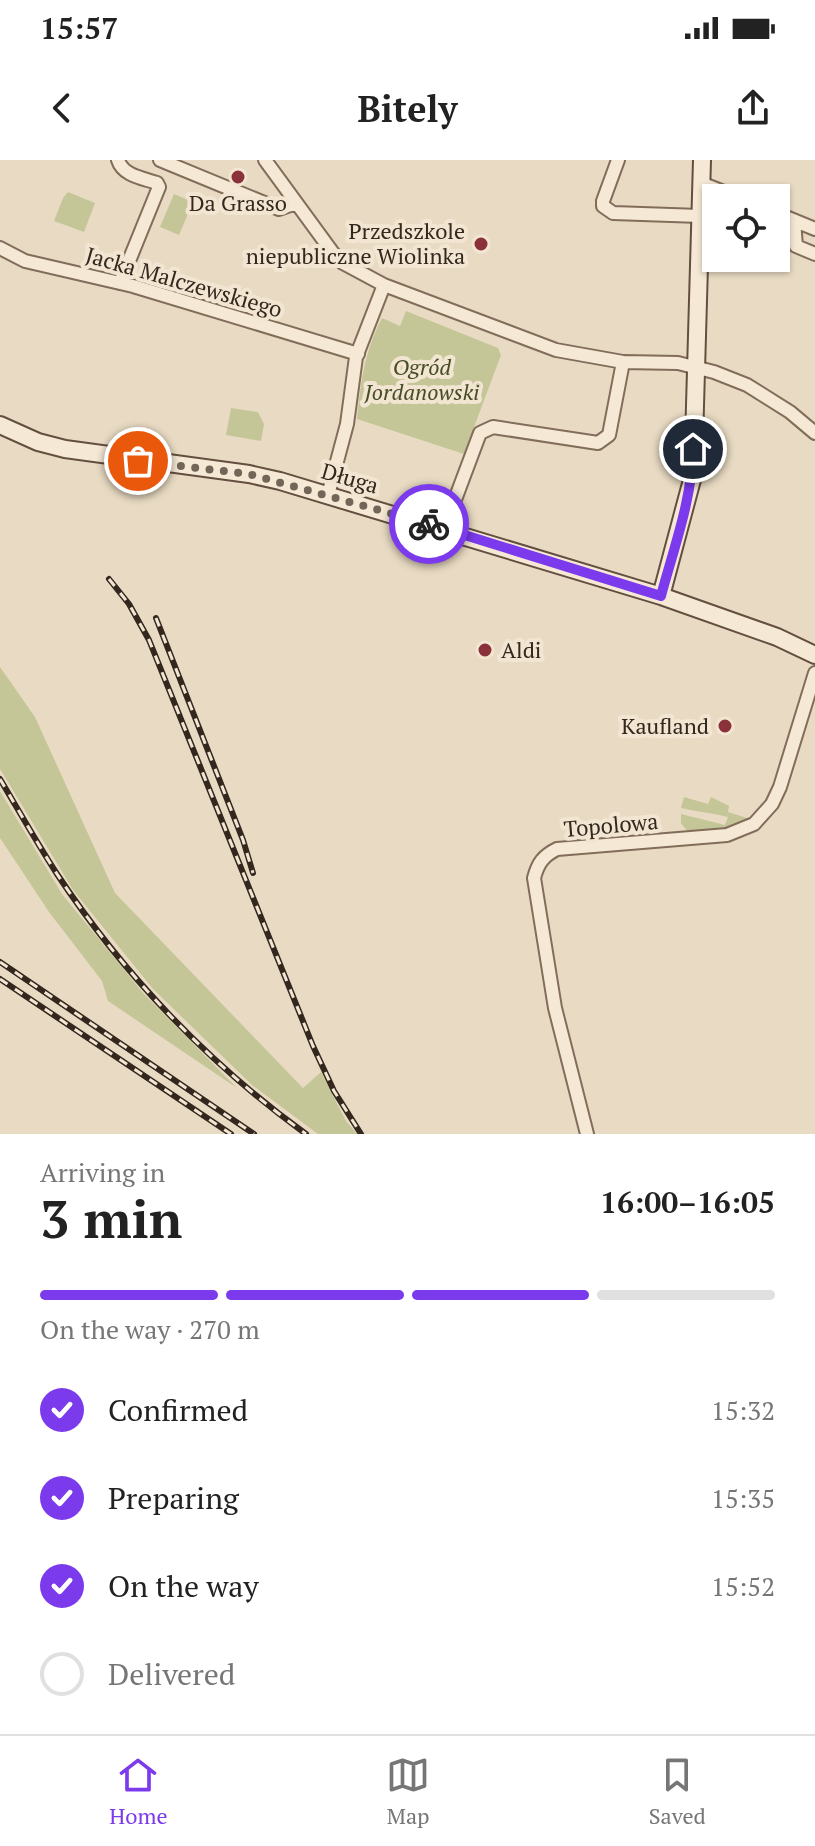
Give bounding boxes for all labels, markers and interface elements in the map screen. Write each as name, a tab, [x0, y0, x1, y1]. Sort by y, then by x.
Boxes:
text: 15:57	[40, 8, 118, 48]
text: Bitely	[358, 85, 457, 132]
icon: back	[40, 86, 84, 130]
icon: share	[731, 86, 775, 130]
marker: Da Grasso	[229, 168, 247, 186]
map controls	[702, 184, 790, 272]
button: locate	[702, 184, 790, 272]
place label: Da Grasso	[189, 188, 287, 217]
place label: Przedszkole niepubliczne Wiolinka	[246, 216, 465, 270]
marker: Przedszkole niepubliczne Wiolinka	[472, 235, 490, 253]
street label: Jacka Malczewskiego	[82, 240, 286, 323]
park label: Ogród Jordanowski	[364, 352, 479, 406]
pin	[659, 415, 727, 483]
pin	[104, 427, 172, 495]
icon: home	[671, 427, 715, 471]
icon: bag	[116, 439, 160, 483]
street label: Długa	[318, 456, 382, 499]
courier	[389, 484, 469, 564]
icon: bike	[407, 502, 451, 546]
place label: Aldi	[501, 635, 541, 664]
marker: Aldi	[476, 641, 494, 659]
place label: Kaufland	[621, 711, 709, 740]
marker: Kaufland	[716, 717, 734, 735]
street label: Topolowa	[563, 806, 659, 843]
text: Arriving in	[40, 1155, 165, 1189]
text: 16:00–16:05	[600, 1182, 775, 1222]
text: 3 min	[40, 1184, 182, 1253]
text: On the way · 270 m	[40, 1312, 260, 1346]
icon: check	[40, 1388, 84, 1432]
text: Confirmed	[108, 1390, 248, 1430]
text: 15:32	[711, 1393, 775, 1427]
icon: check	[40, 1476, 84, 1520]
text: Preparing	[108, 1478, 239, 1518]
text: 15:35	[711, 1481, 775, 1515]
icon: check	[40, 1564, 84, 1608]
text: On the way	[108, 1566, 259, 1606]
text: 15:52	[711, 1569, 775, 1603]
text: Delivered	[108, 1654, 235, 1694]
tab: Home	[109, 1753, 168, 1830]
tab: Map	[386, 1753, 430, 1830]
tab: Saved	[649, 1753, 706, 1830]

